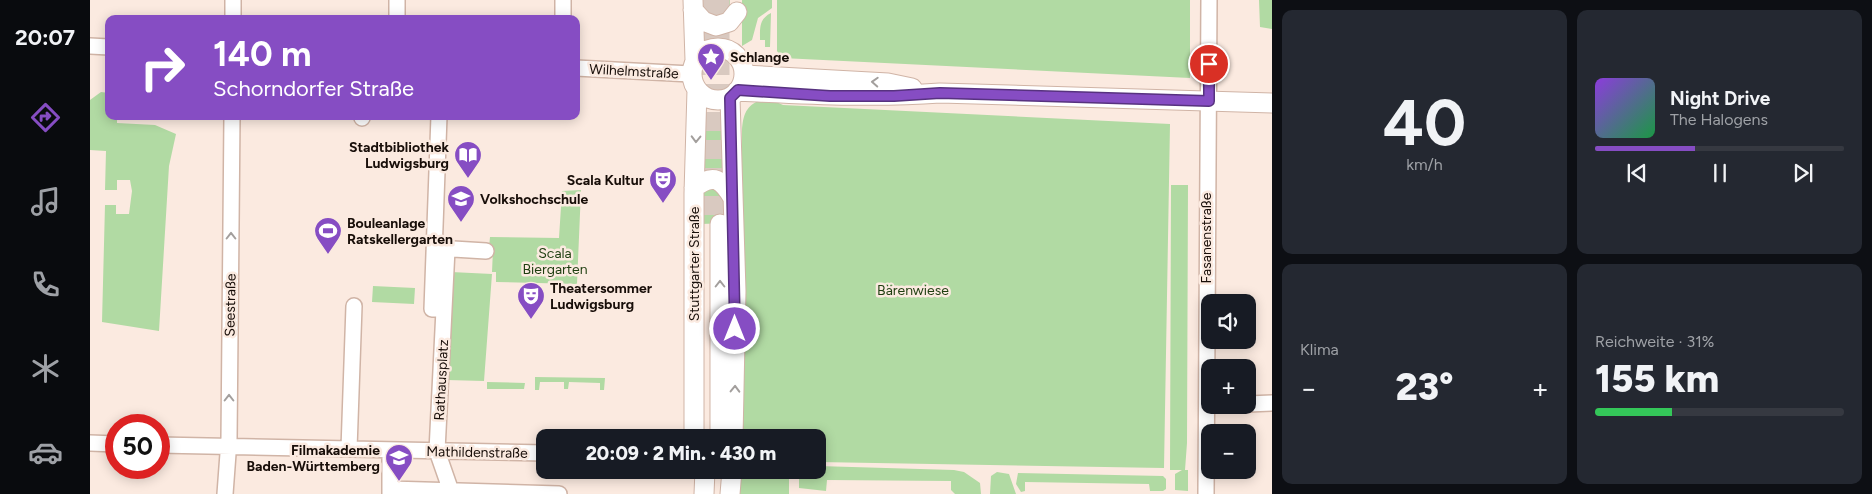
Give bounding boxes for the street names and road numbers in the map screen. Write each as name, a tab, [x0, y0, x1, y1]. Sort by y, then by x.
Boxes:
street label: Wilhelmstraße	[589, 61, 679, 82]
street label: Fasanenstraße	[1198, 192, 1215, 283]
street label: Stuttgarter Straße	[686, 206, 703, 321]
street label: Seestraße	[221, 273, 240, 337]
street label: Rathausplatz	[431, 339, 452, 421]
street label: Mathildenstraße	[426, 443, 528, 462]

